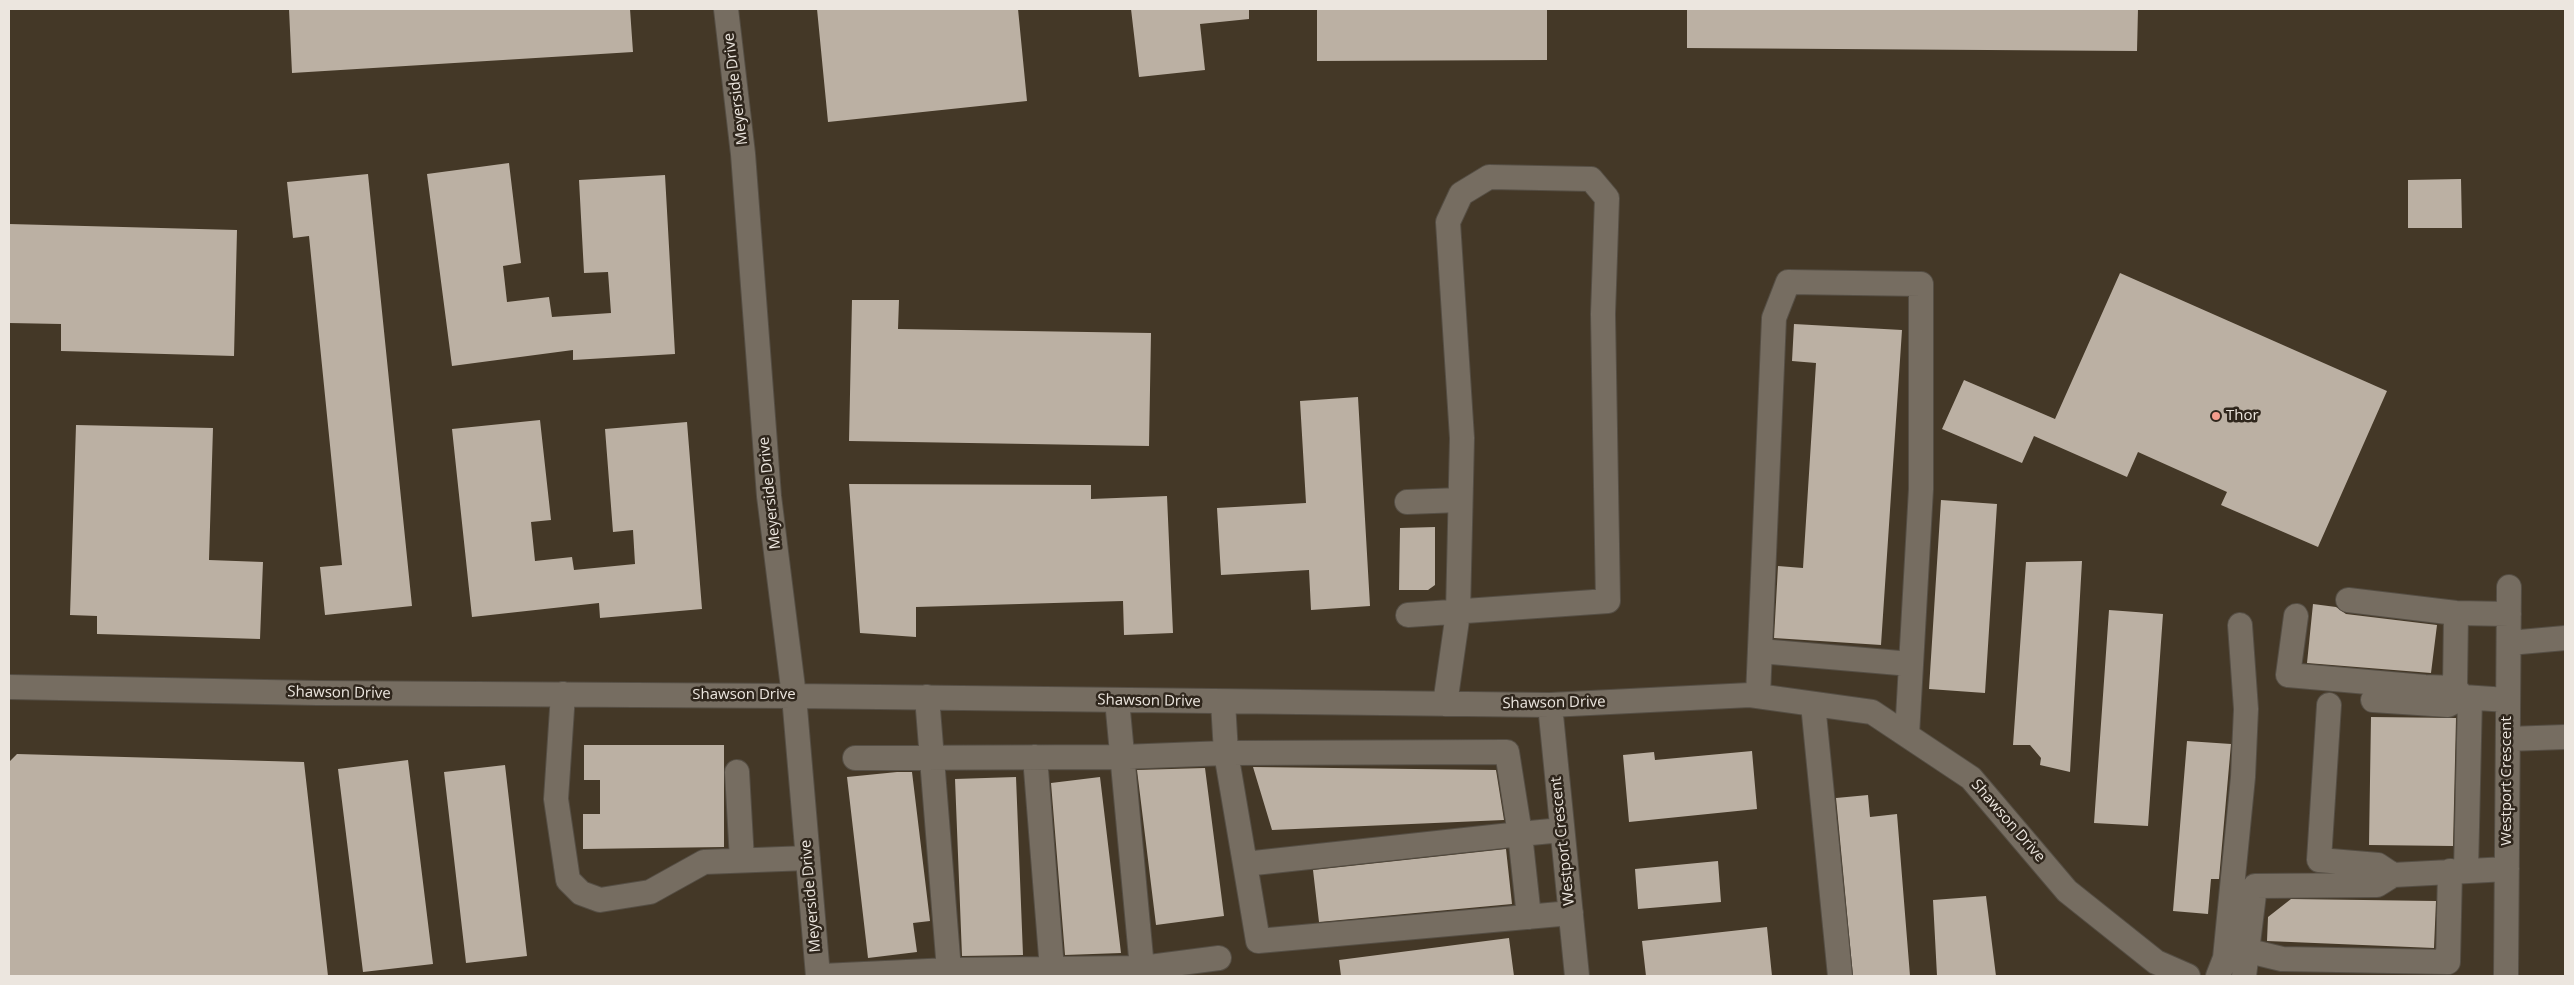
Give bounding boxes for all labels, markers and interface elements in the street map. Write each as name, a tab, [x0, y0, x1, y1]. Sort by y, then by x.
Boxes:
street label: Meyerside Drive	[720, 32, 752, 146]
place label: Thor	[2226, 407, 2259, 425]
marker: Thor	[2210, 410, 2222, 422]
street label: Meyerside Drive	[755, 436, 785, 550]
street label: Shawson Drive	[287, 683, 391, 703]
street label: Shawson Drive	[692, 686, 796, 704]
street label: Shawson Drive	[1097, 691, 1201, 711]
street label: Shawson Drive	[1502, 693, 1606, 713]
street label: Westport Crescent	[2498, 716, 2516, 846]
street label: Westport Crescent	[1547, 776, 1579, 906]
street label: Shawson Drive	[1967, 776, 2049, 866]
street label: Meyerside Drive	[797, 839, 825, 953]

